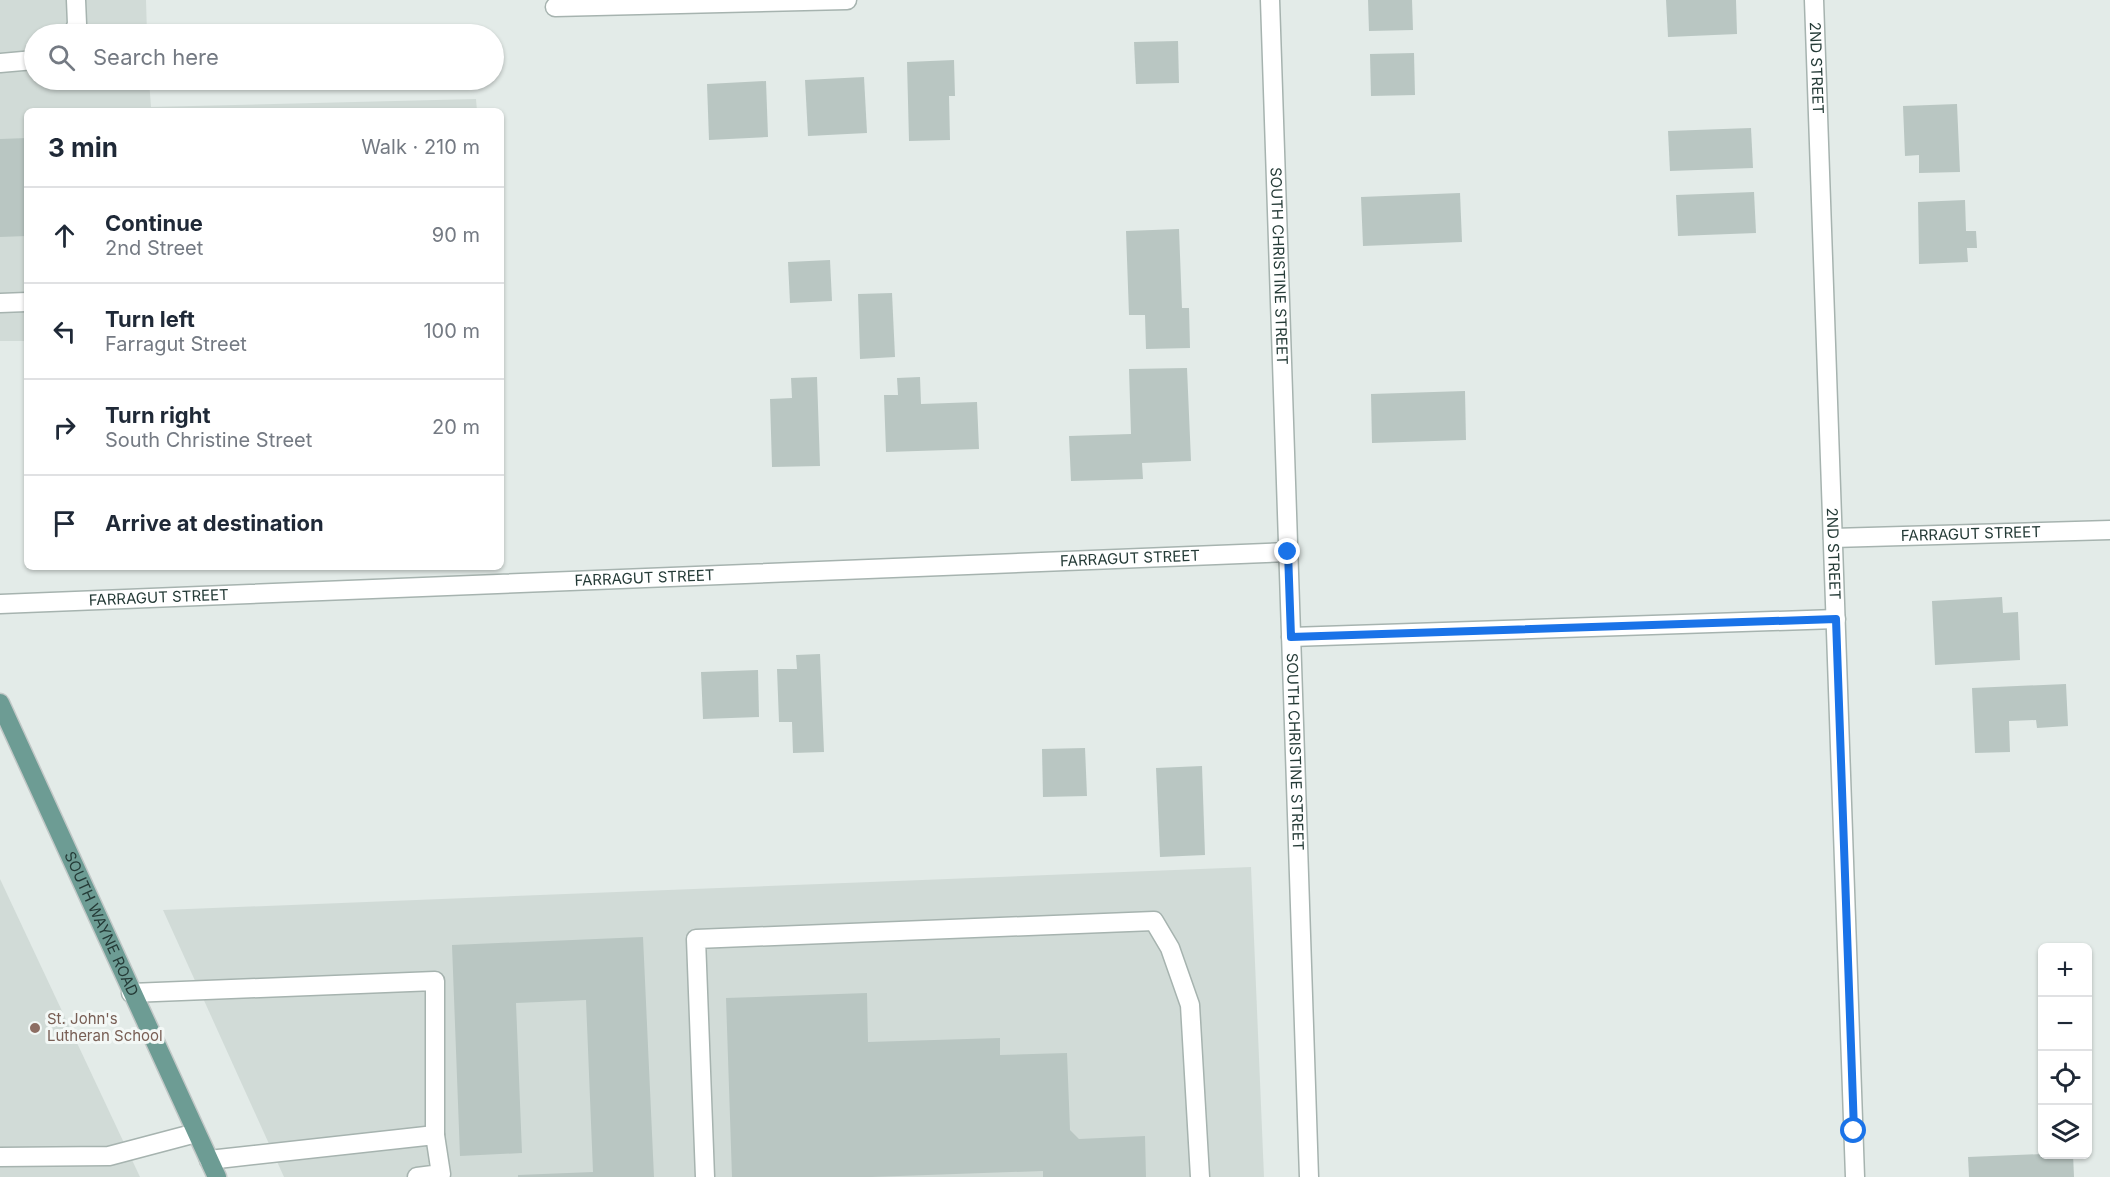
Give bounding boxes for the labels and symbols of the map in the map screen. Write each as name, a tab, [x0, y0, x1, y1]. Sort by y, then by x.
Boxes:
street label: 2ND STREET	[1806, 22, 1828, 114]
street label: SOUTH CHRISTINE STREET	[1267, 167, 1292, 365]
street label: 2ND STREET	[1823, 507, 1845, 600]
street label: FARRAGUT STREET	[1901, 522, 2041, 545]
route end	[1274, 538, 1300, 564]
street label: FARRAGUT STREET	[1060, 546, 1200, 570]
street label: FARRAGUT STREET	[574, 565, 715, 590]
street label: FARRAGUT STREET	[89, 585, 229, 609]
street label: SOUTH CHRISTINE STREET	[1283, 652, 1308, 851]
street label: SOUTH WAYNE ROAD	[60, 848, 143, 999]
place label: St. John's Lutheran School	[47, 1009, 163, 1045]
marker: St. John's Lutheran School	[28, 1021, 42, 1035]
route start	[1840, 1117, 1866, 1143]

